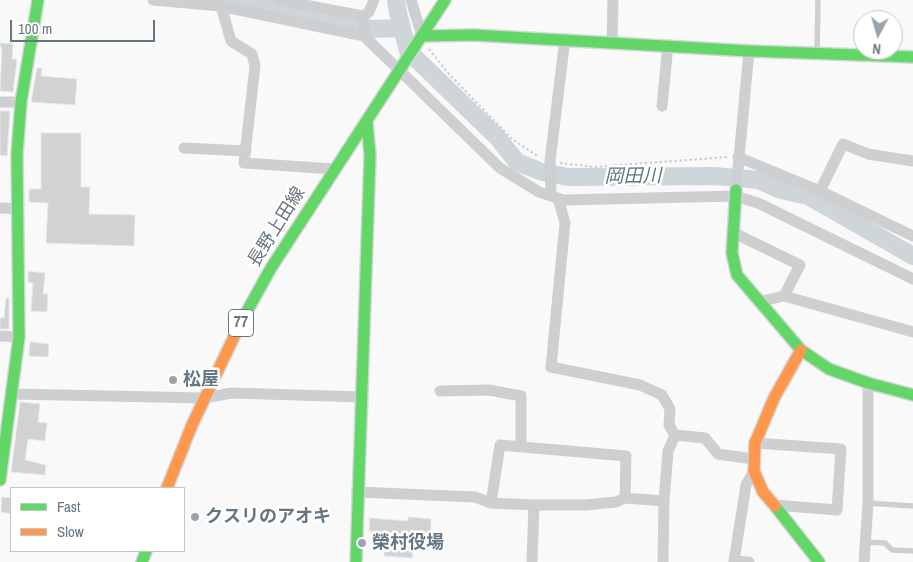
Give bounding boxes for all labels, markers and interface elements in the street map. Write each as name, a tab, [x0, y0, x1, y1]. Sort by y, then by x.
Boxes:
scale bar	[12, 10, 158, 42]
north arrow	[853, 10, 903, 60]
text: 100 m	[18, 18, 52, 39]
text: N	[871, 40, 882, 58]
water label: 岡田川	[604, 165, 662, 189]
street label: 長野上田線	[244, 183, 310, 271]
road number: 77	[228, 309, 254, 336]
place label: 松屋	[183, 369, 219, 391]
marker: 松屋	[167, 374, 179, 386]
legend	[10, 487, 185, 552]
text: Fast	[57, 496, 80, 517]
place label: クスリのアオキ	[205, 506, 331, 528]
marker: クスリのアオキ	[189, 511, 201, 523]
text: Slow	[57, 521, 84, 542]
place label: 榮村役場	[372, 532, 444, 554]
marker: 榮村役場	[356, 537, 368, 549]

